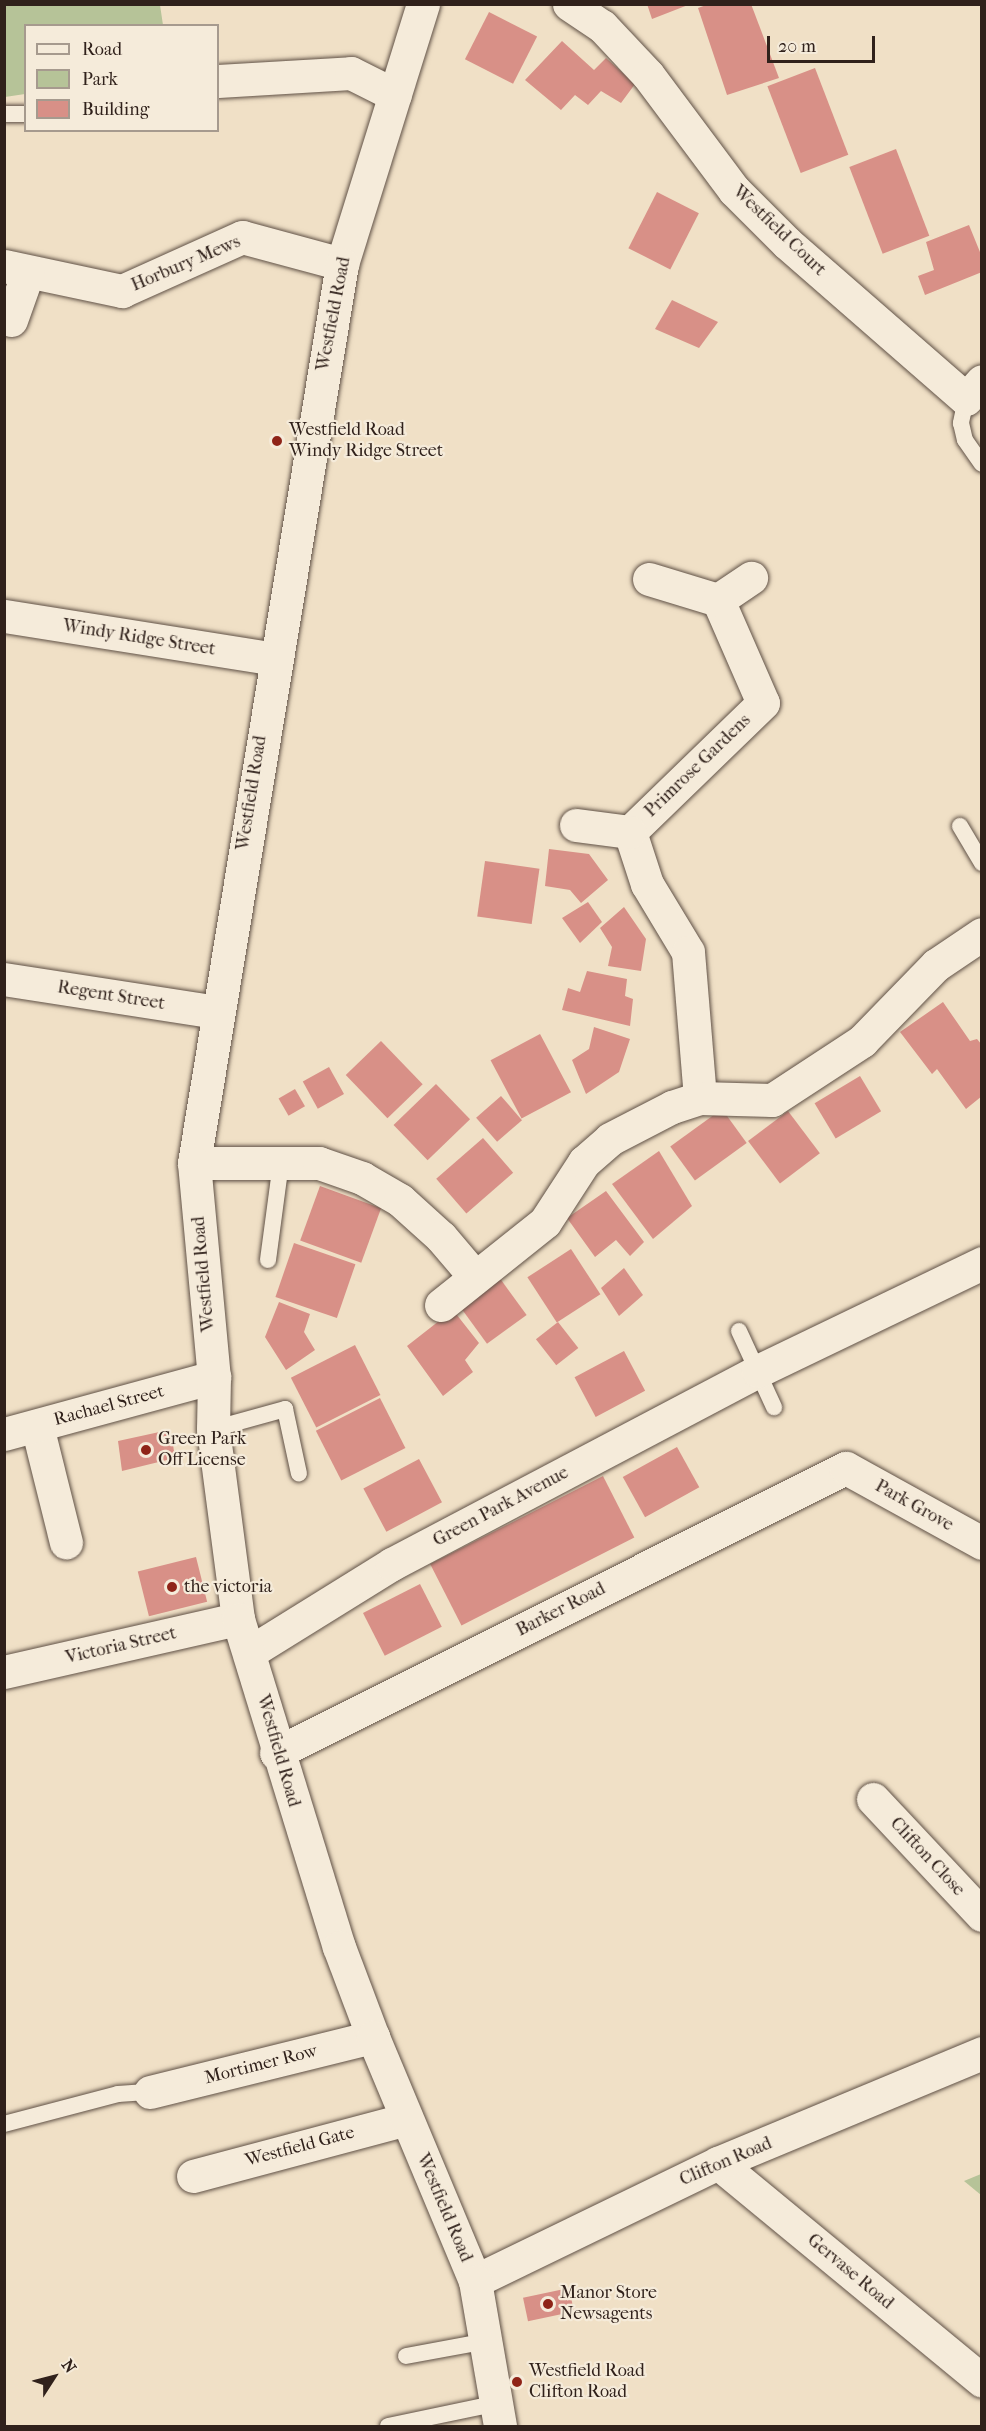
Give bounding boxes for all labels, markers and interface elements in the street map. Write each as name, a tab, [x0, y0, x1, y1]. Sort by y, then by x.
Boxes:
legend	[24, 24, 219, 132]
scale bar	[770, 24, 878, 62]
text: 20 m	[778, 36, 816, 57]
text: Road	[82, 39, 122, 60]
text: Park	[82, 69, 118, 90]
text: Building	[82, 99, 149, 120]
street label: Westfield Court	[728, 181, 830, 281]
street label: Horbury Mews	[128, 231, 244, 297]
street label: Westfield Road	[312, 255, 356, 373]
place label: Westfield Road Windy Ridge Street	[289, 420, 443, 462]
marker: Westfield Road Windy Ridge Street	[270, 434, 284, 448]
street label: Windy Ridge Street	[61, 615, 217, 661]
street label: Primrose Gardens	[640, 710, 756, 822]
street label: Westfield Road	[232, 734, 272, 852]
street label: Regent Street	[56, 977, 166, 1015]
street label: Westfield Road	[188, 1215, 220, 1333]
street label: Rachael Street	[52, 1381, 166, 1431]
place label: Green Park Off License	[158, 1429, 246, 1472]
marker: Green Park Off License	[139, 1443, 153, 1457]
street label: Green Park Avenue	[430, 1462, 572, 1552]
street label: Park Grove	[871, 1476, 957, 1536]
place label: the victoria	[184, 1576, 272, 1598]
street label: Barker Road	[513, 1578, 609, 1642]
marker: the victoria	[165, 1580, 179, 1594]
street label: Victoria Street	[64, 1623, 178, 1669]
street label: Westfield Road	[252, 1692, 304, 1810]
street label: Clifton Close	[885, 1813, 969, 1901]
street label: Mortimer Row	[203, 2041, 319, 2089]
street label: Westfield Gate	[243, 2122, 357, 2172]
street label: Clifton Road	[677, 2133, 775, 2191]
street label: Westfield Road	[411, 2150, 477, 2266]
street label: Gervase Road	[802, 2230, 898, 2314]
place label: Manor Store Newsagents	[560, 2283, 657, 2326]
marker: Manor Store Newsagents	[541, 2297, 555, 2311]
north arrow	[24, 2347, 84, 2407]
text: N	[58, 2356, 80, 2377]
place label: Westfield Road Clifton Road	[529, 2361, 645, 2404]
marker: Westfield Road Clifton Road	[510, 2375, 524, 2389]

